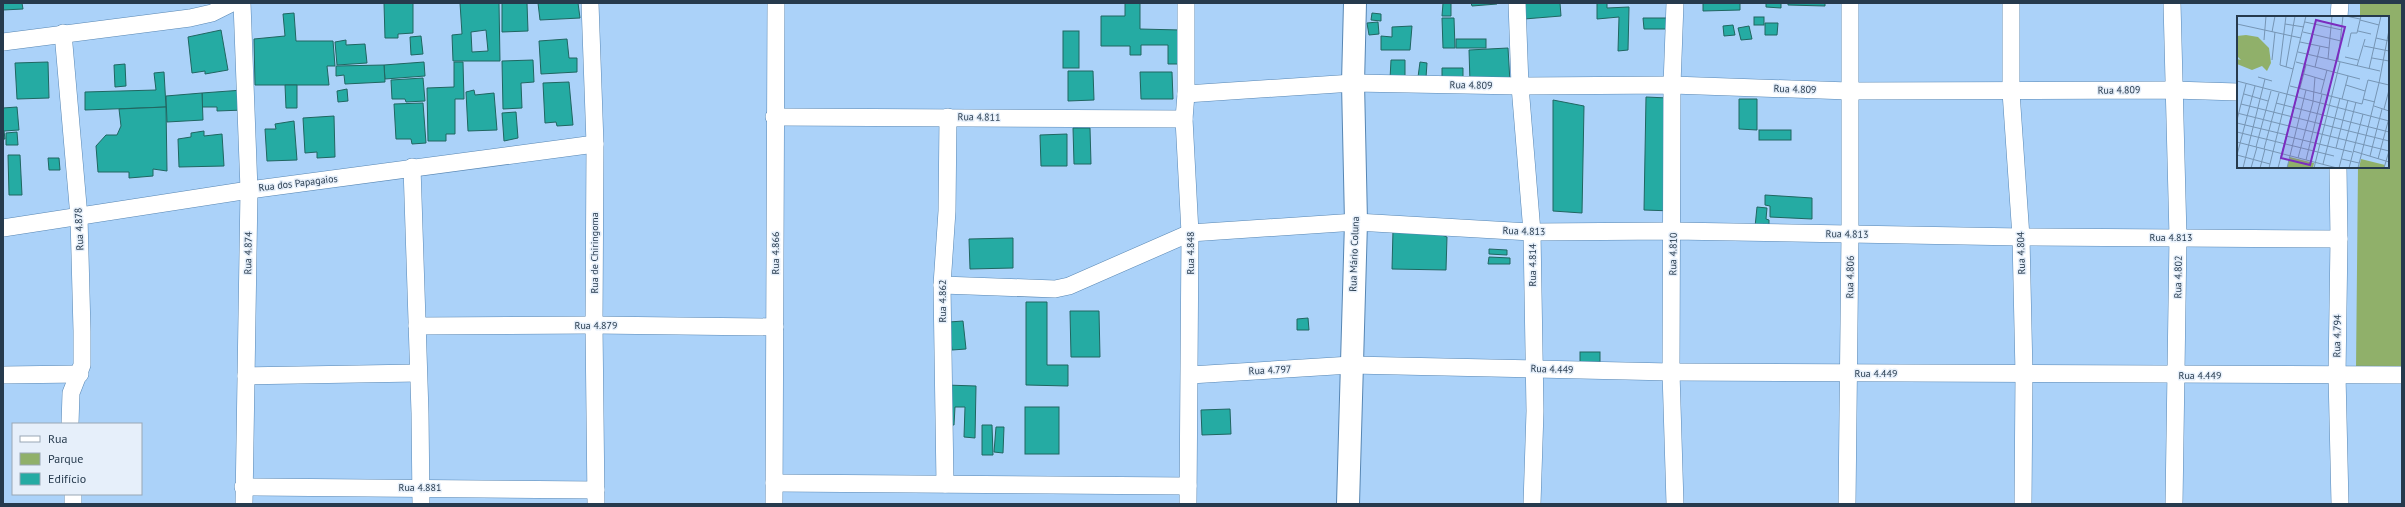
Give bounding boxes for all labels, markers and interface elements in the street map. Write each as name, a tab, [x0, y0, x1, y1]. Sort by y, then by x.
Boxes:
inset map	[2237, 16, 2389, 168]
street label: Rua 4.809	[1449, 78, 1493, 92]
street label: Rua 4.809	[1773, 82, 1817, 96]
street label: Rua 4.809	[2097, 83, 2141, 97]
street label: Rua 4.811	[957, 110, 1001, 124]
street label: Rua dos Papagaios	[258, 172, 338, 194]
street label: Rua 4.878	[71, 207, 87, 251]
street label: Rua de Chiringoma	[588, 212, 601, 294]
street label: Rua Mário Coluna	[1346, 216, 1362, 292]
street label: Rua 4.813	[1502, 224, 1546, 238]
street label: Rua 4.813	[1825, 227, 1869, 241]
street label: Rua 4.874	[241, 231, 255, 275]
street label: Rua 4.804	[2014, 231, 2028, 275]
street label: Rua 4.813	[2150, 231, 2192, 244]
street label: Rua 4.866	[769, 232, 782, 274]
street label: Rua 4.848	[1184, 232, 1197, 274]
street label: Rua 4.810	[1666, 232, 1680, 276]
street label: Rua 4.814	[1526, 243, 1539, 286]
street label: Rua 4.806	[1843, 255, 1857, 299]
street label: Rua 4.802	[2171, 255, 2185, 299]
street label: Rua 4.862	[936, 280, 949, 322]
street label: Rua 4.794	[2330, 314, 2344, 358]
street label: Rua 4.879	[575, 319, 617, 332]
street label: Rua 4.797	[1248, 362, 1292, 378]
street label: Rua 4.449	[1530, 362, 1574, 376]
street label: Rua 4.449	[1855, 367, 1897, 380]
street label: Rua 4.449	[2179, 369, 2221, 382]
legend	[12, 423, 142, 495]
text: Rua	[48, 431, 67, 446]
text: Parque	[48, 451, 83, 466]
text: Edifício	[48, 471, 86, 486]
street label: Rua 4.881	[399, 481, 441, 494]

